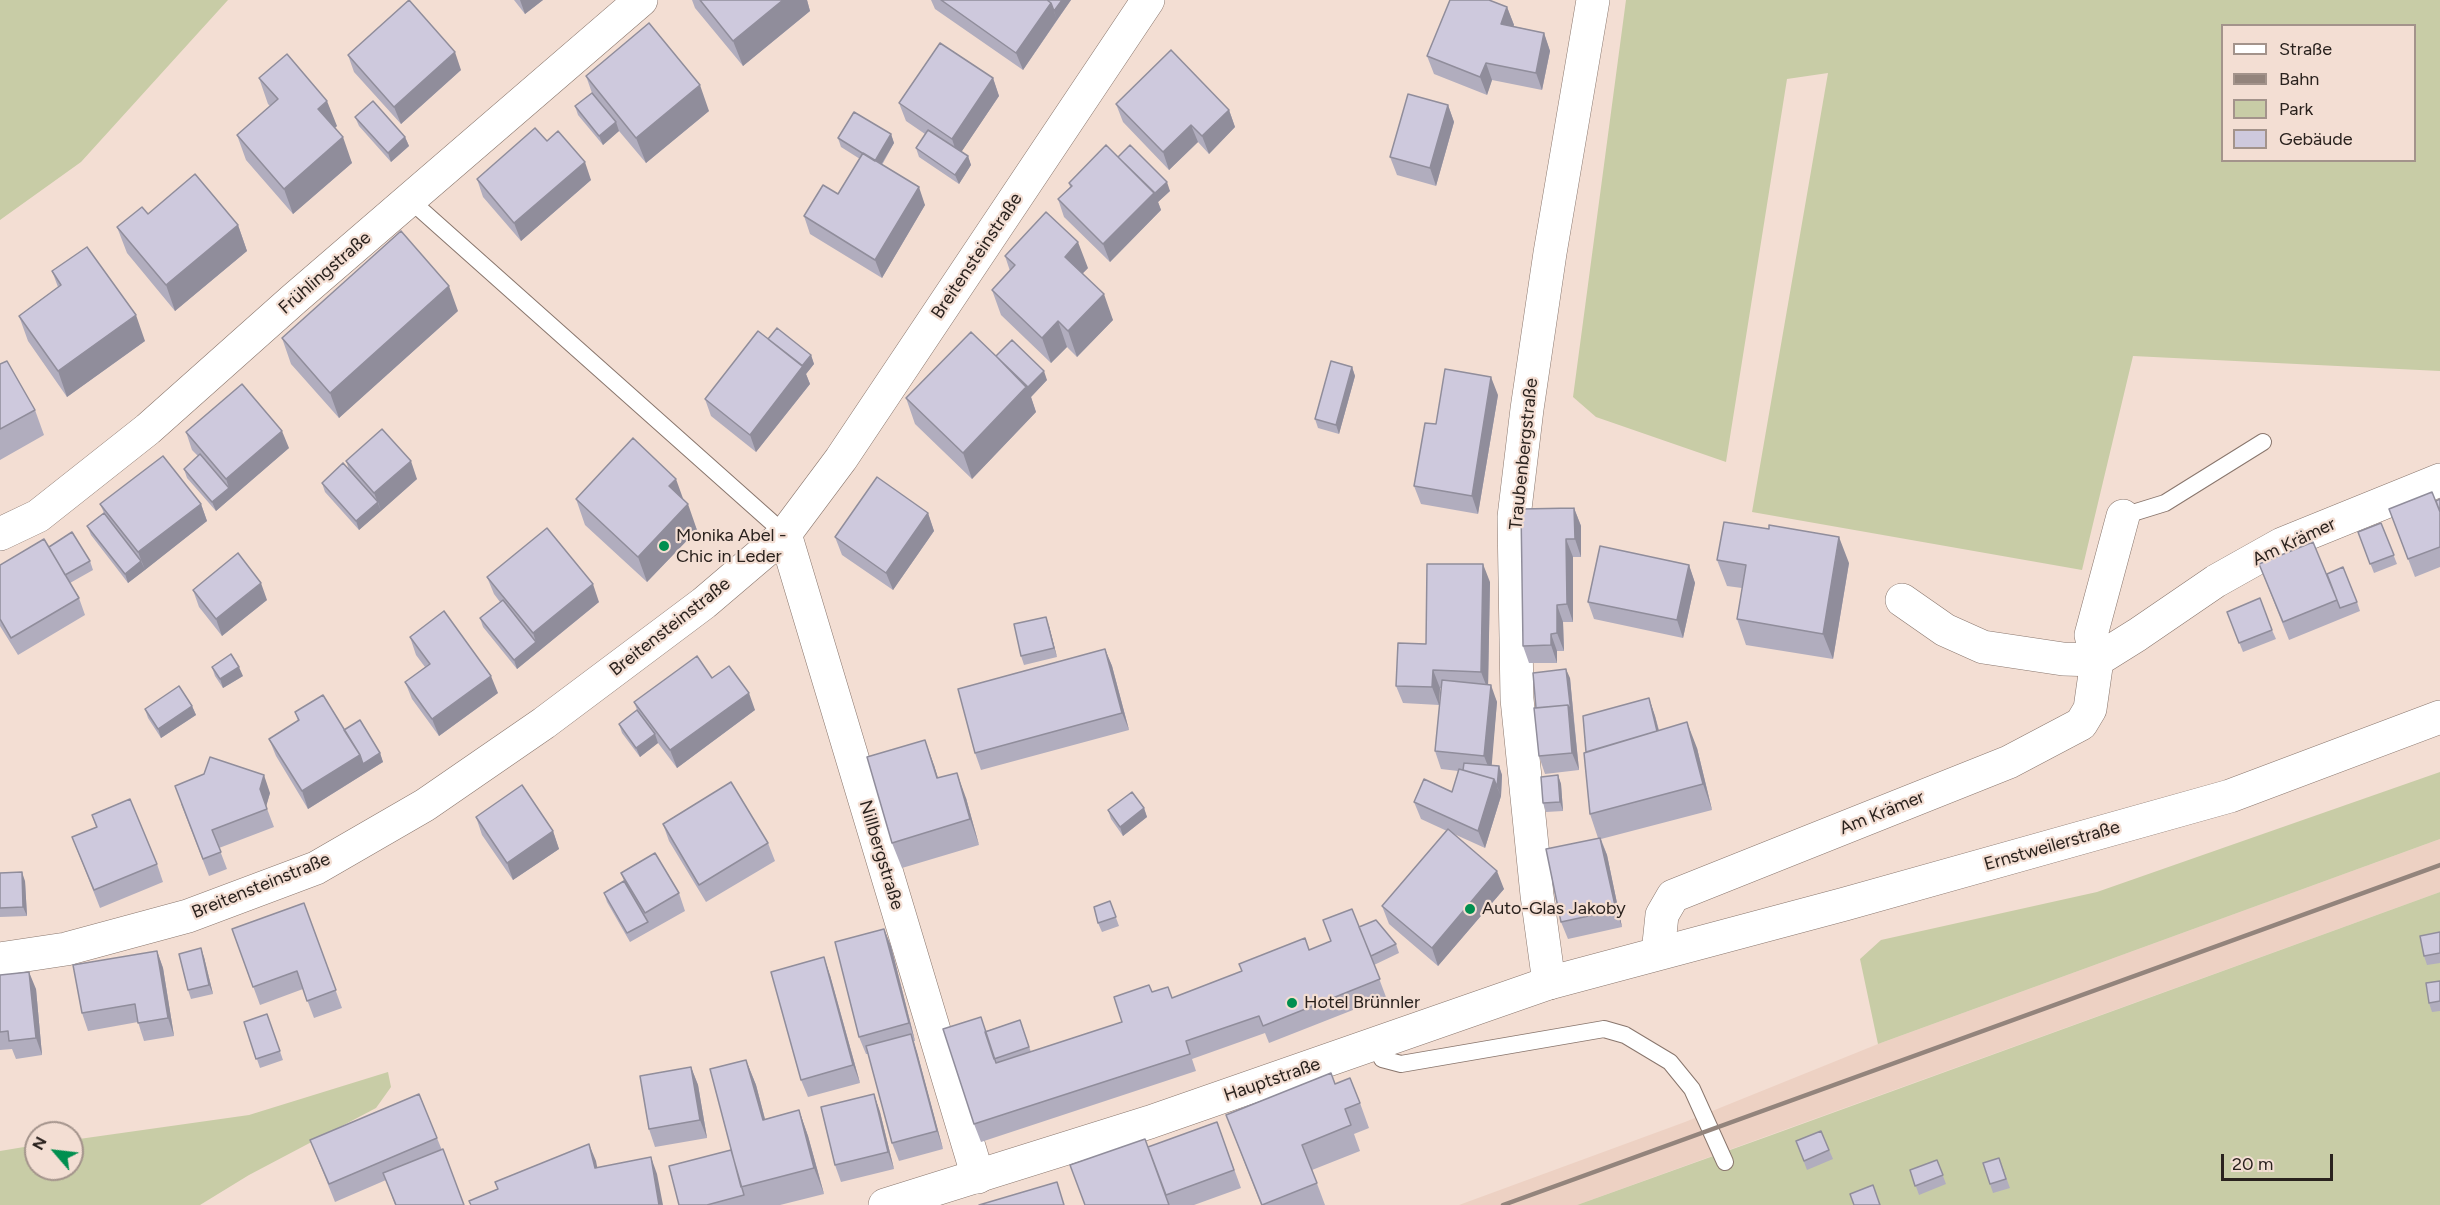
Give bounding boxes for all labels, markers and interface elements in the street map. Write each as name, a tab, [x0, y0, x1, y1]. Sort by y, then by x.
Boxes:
legend	[2221, 24, 2416, 162]
text: Straße	[2279, 38, 2332, 60]
text: Bahn	[2279, 68, 2319, 90]
text: Park	[2279, 98, 2313, 120]
text: Gebäude	[2279, 128, 2353, 150]
street label: Breitensteinstraße	[927, 189, 1027, 323]
street label: Frühlingstraße	[275, 227, 375, 319]
street label: Traubenbergstraße	[1505, 377, 1543, 531]
street label: Am Krämer	[2249, 513, 2339, 571]
place label: Monika Abel - Chic in Leder	[676, 525, 787, 568]
marker: Monika Abel - Chic in Leder	[657, 539, 671, 553]
street label: Breitensteinstraße	[605, 573, 735, 681]
street label: Am Krämer	[1837, 786, 1927, 840]
street label: Nillbergstraße	[854, 798, 908, 912]
street label: Ernstweilerstraße	[1982, 816, 2122, 876]
street label: Breitensteinstraße	[189, 848, 333, 924]
place label: Auto-Glas Jakoby	[1482, 898, 1626, 920]
marker: Auto-Glas Jakoby	[1463, 902, 1477, 916]
place label: Hotel Brünnler	[1304, 992, 1420, 1014]
marker: Hotel Brünnler	[1285, 996, 1299, 1010]
street label: Hauptstraße	[1221, 1053, 1323, 1107]
north arrow	[24, 1121, 84, 1181]
text: N	[28, 1133, 51, 1153]
scale bar	[2224, 1142, 2336, 1180]
text: 20 m	[2232, 1153, 2273, 1175]

